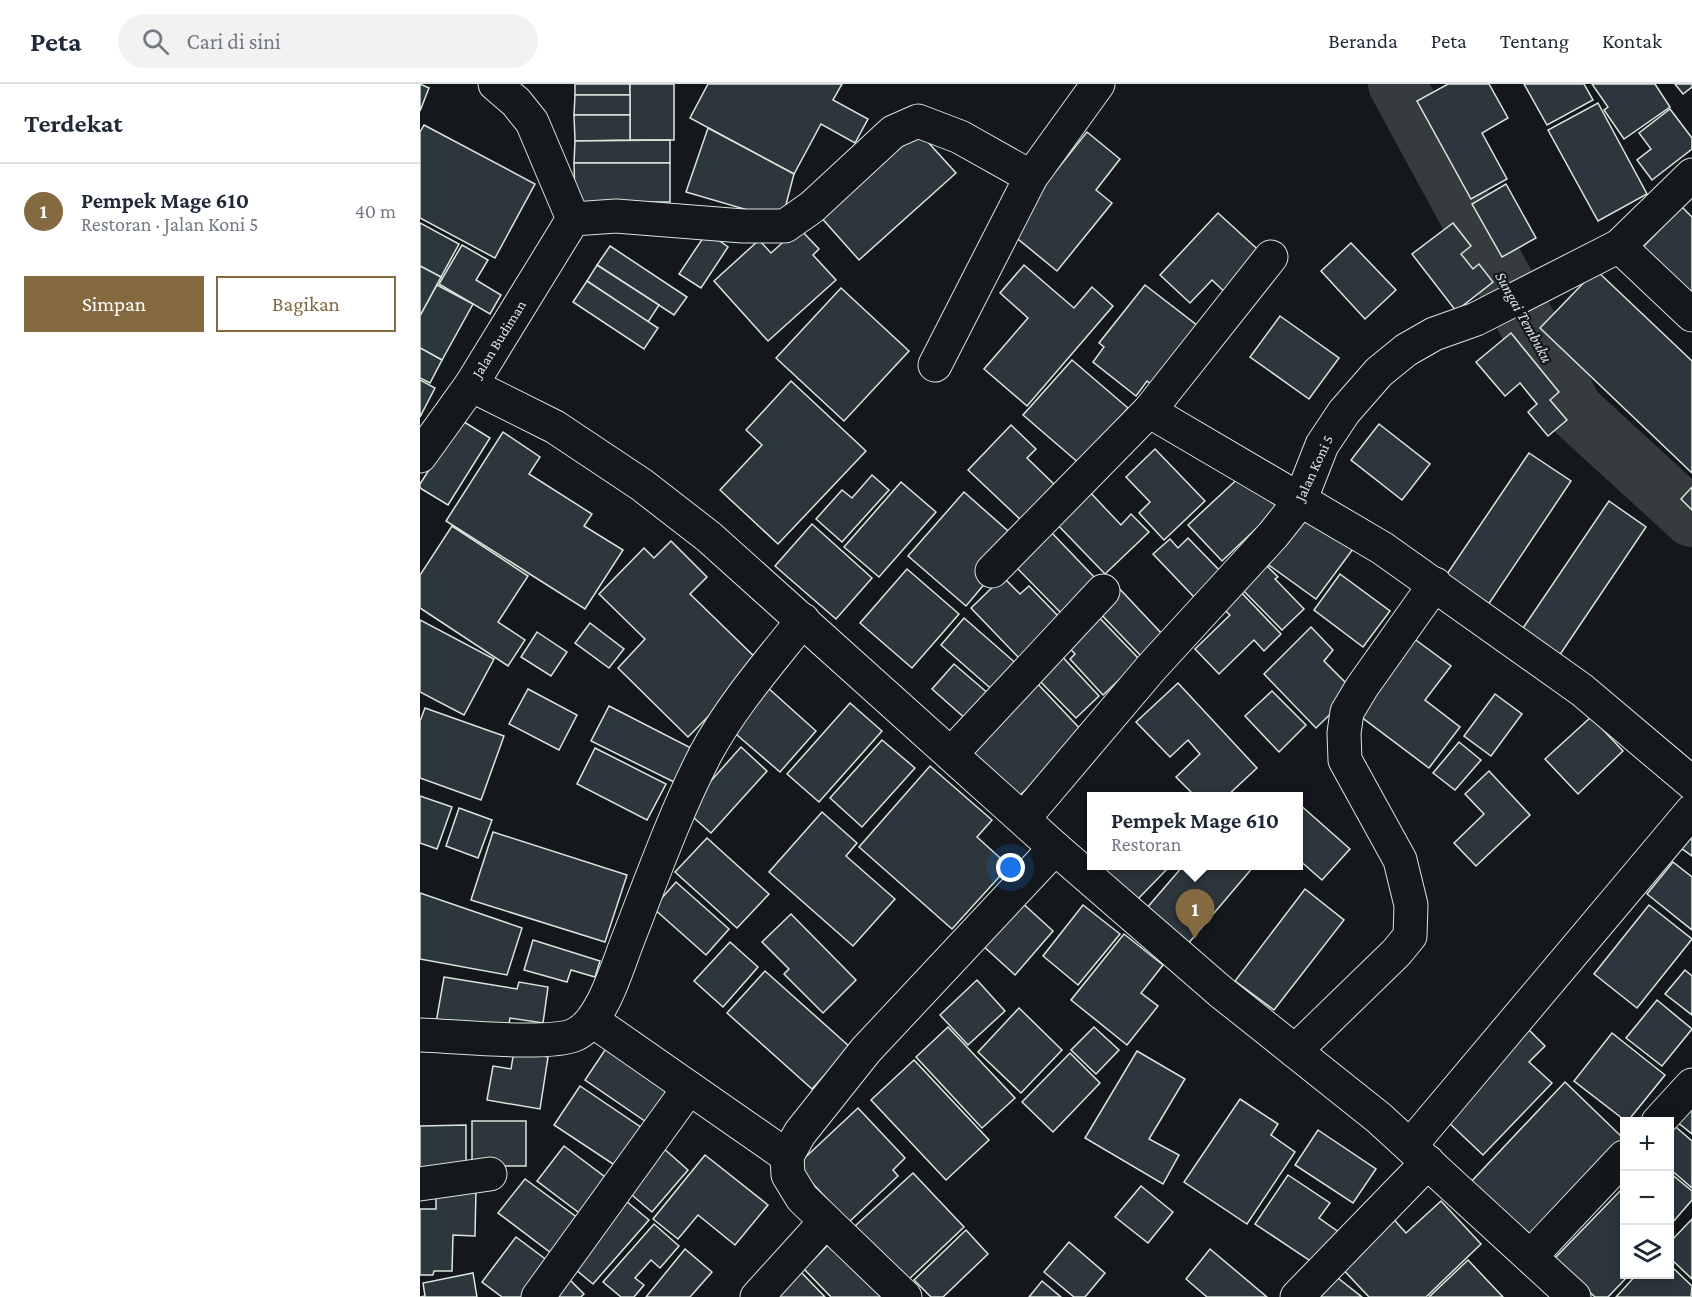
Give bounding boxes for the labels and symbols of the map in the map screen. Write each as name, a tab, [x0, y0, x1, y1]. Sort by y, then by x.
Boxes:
water label: Sungai Tembuku	[1491, 269, 1556, 366]
street label: Jalan Budiman	[468, 297, 530, 383]
street label: Jalan Koni 5	[1291, 432, 1337, 506]
your location	[996, 853, 1025, 882]
pin: 1	[1176, 890, 1214, 939]

